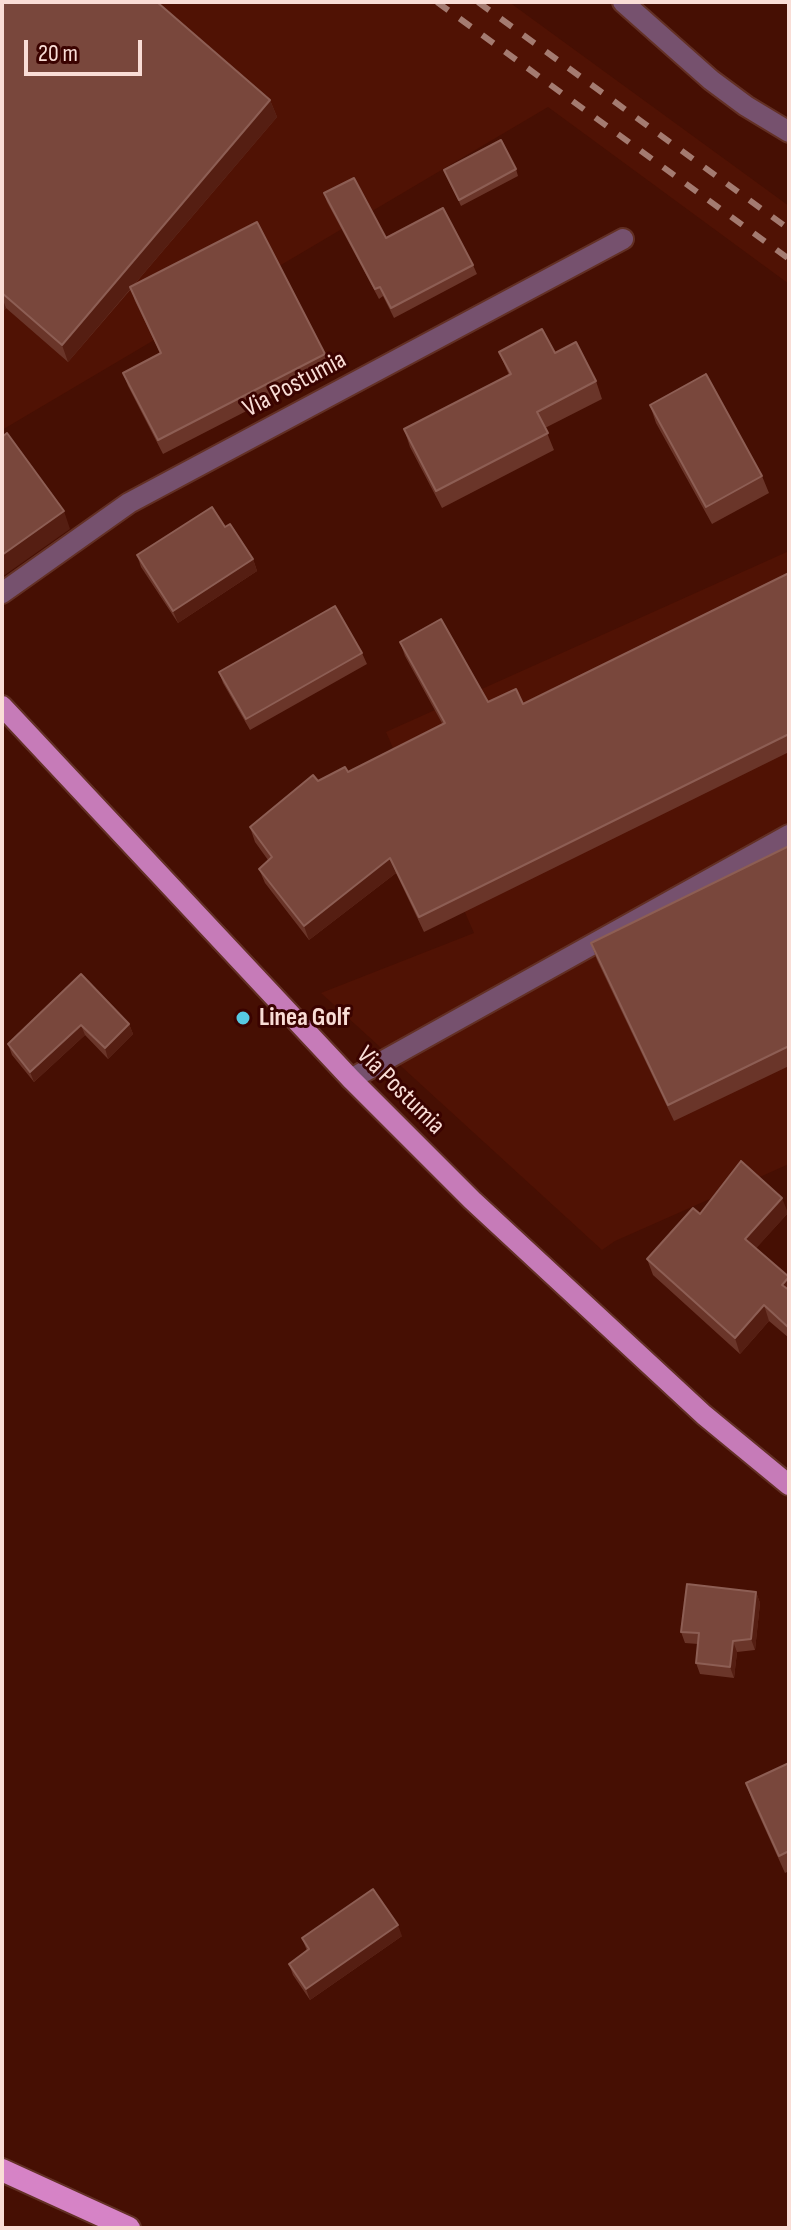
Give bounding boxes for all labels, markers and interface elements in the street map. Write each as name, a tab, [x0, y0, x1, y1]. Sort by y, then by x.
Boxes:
scale bar	[28, 24, 146, 74]
text: 20 m	[38, 39, 78, 68]
street label: Via Postumia	[238, 345, 352, 425]
place label: Linea Golf	[259, 1002, 350, 1034]
marker: Linea Golf	[234, 1009, 252, 1027]
street label: Via Postumia	[349, 1040, 451, 1142]

